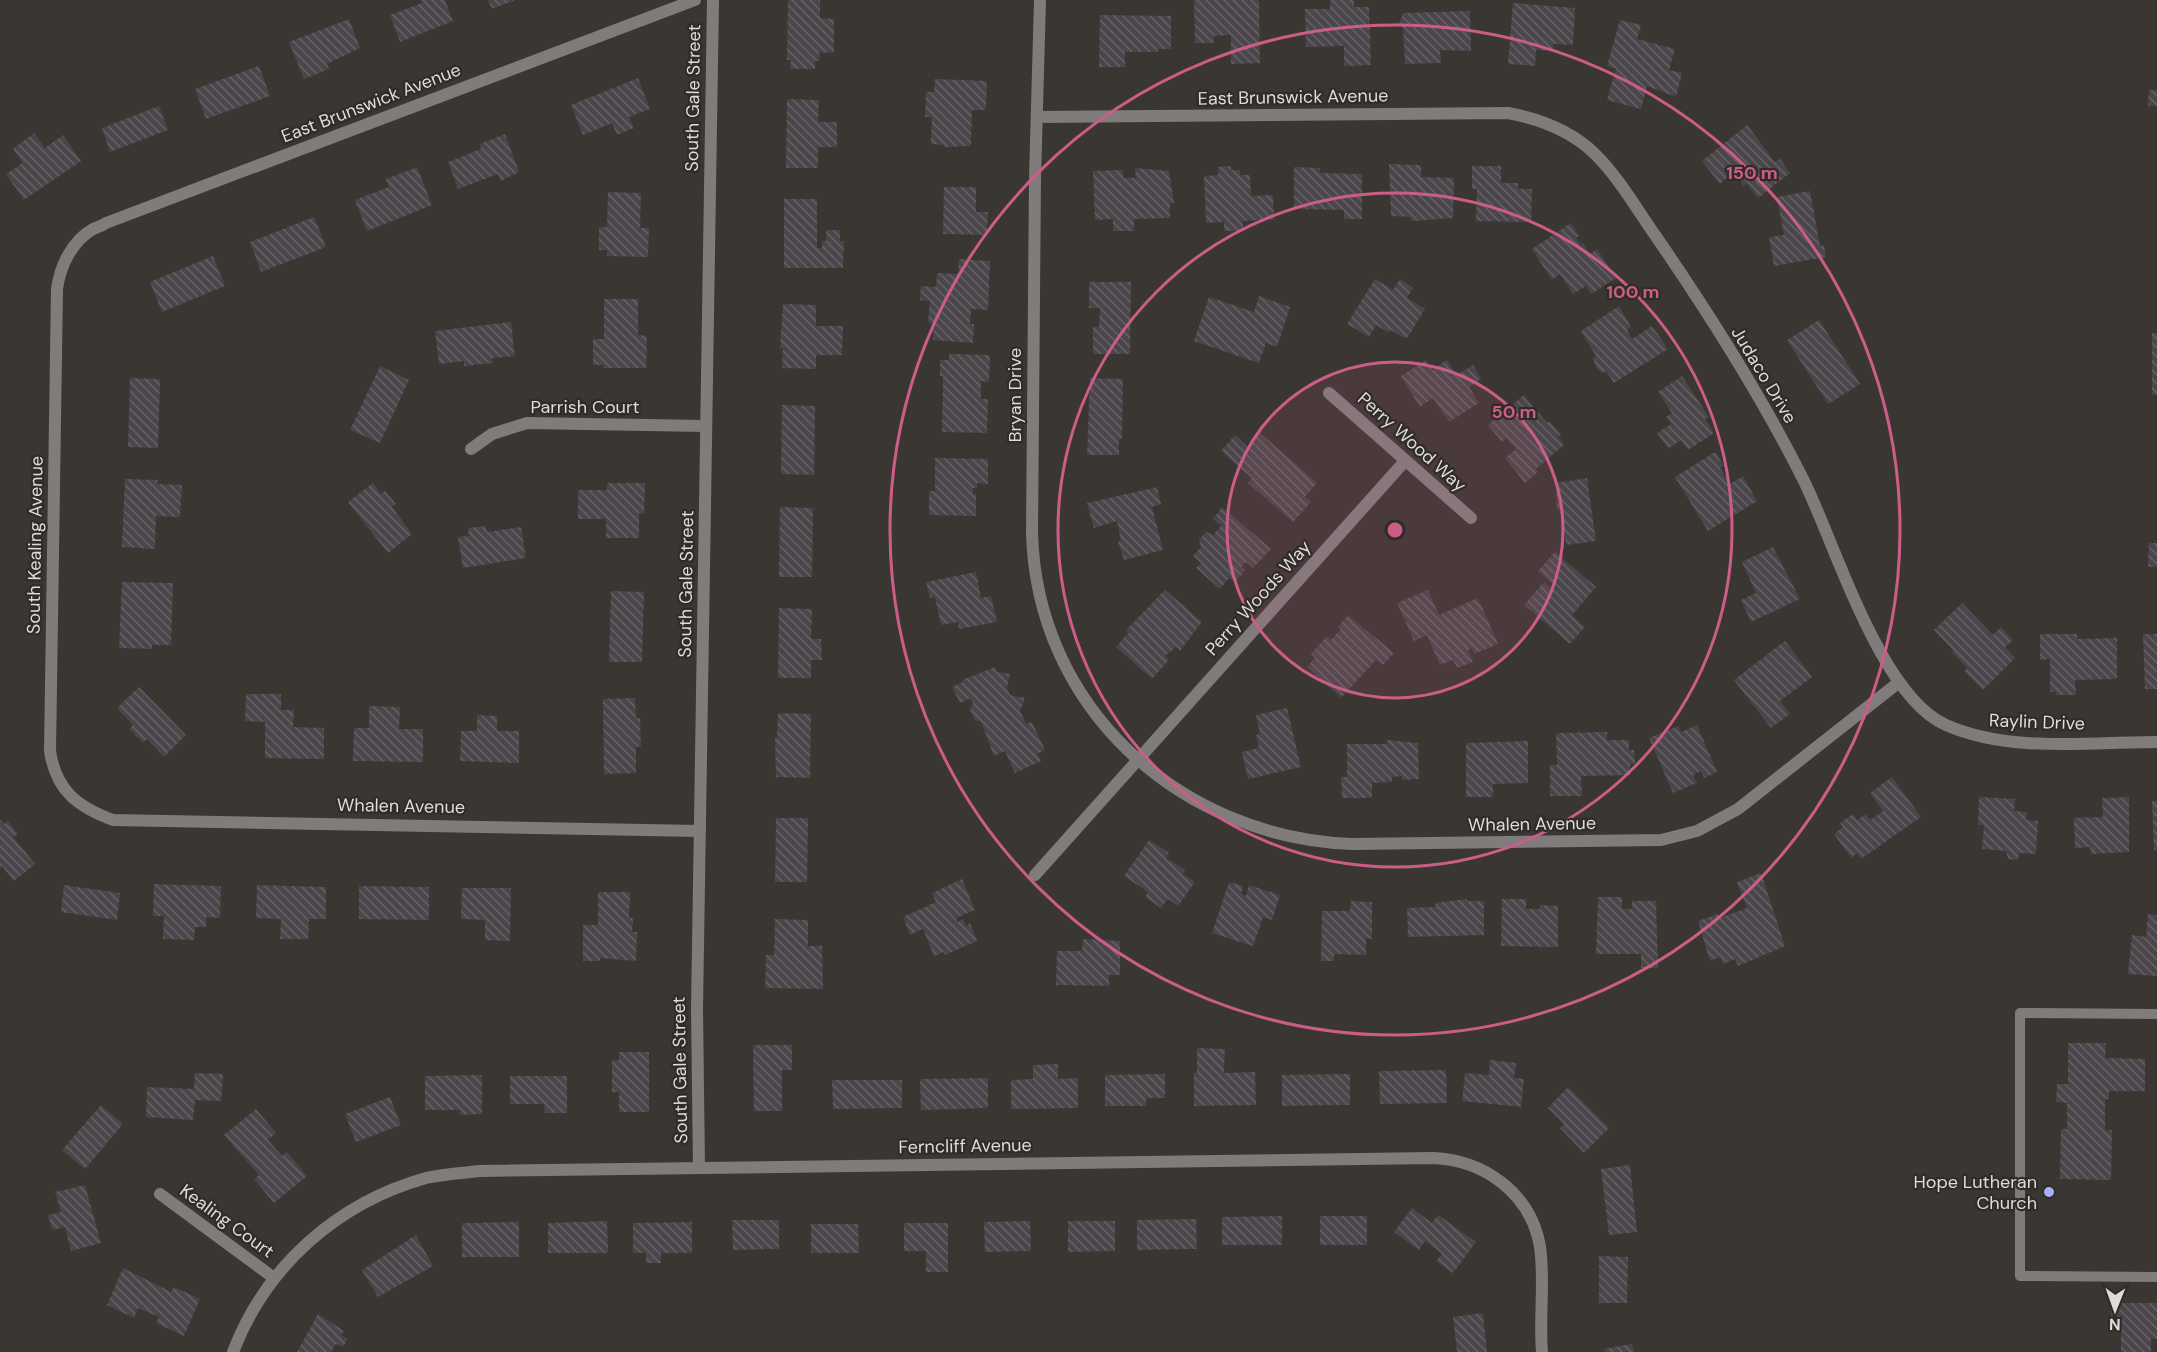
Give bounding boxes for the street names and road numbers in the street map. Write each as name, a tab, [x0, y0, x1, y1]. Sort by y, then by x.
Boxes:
street label: South Gale Street	[680, 24, 706, 172]
street label: East Brunswick Avenue	[278, 58, 464, 148]
street label: East Brunswick Avenue	[1197, 83, 1389, 111]
street label: Judaco Drive	[1726, 322, 1802, 428]
street label: Bryan Drive	[1003, 348, 1027, 442]
street label: Perry Wood Way	[1353, 387, 1471, 497]
street label: Parrish Court	[530, 395, 640, 419]
street label: South Kealing Avenue	[21, 456, 49, 634]
street label: South Gale Street	[673, 510, 699, 658]
street label: Perry Woods Way	[1200, 535, 1316, 661]
street label: Raylin Drive	[1989, 708, 2085, 736]
street label: Whalen Avenue	[337, 793, 465, 819]
street label: Whalen Avenue	[1468, 811, 1596, 837]
street label: South Gale Street	[667, 996, 693, 1144]
street label: Ferncliff Avenue	[898, 1133, 1032, 1159]
street label: Kealing Court	[175, 1179, 279, 1263]

